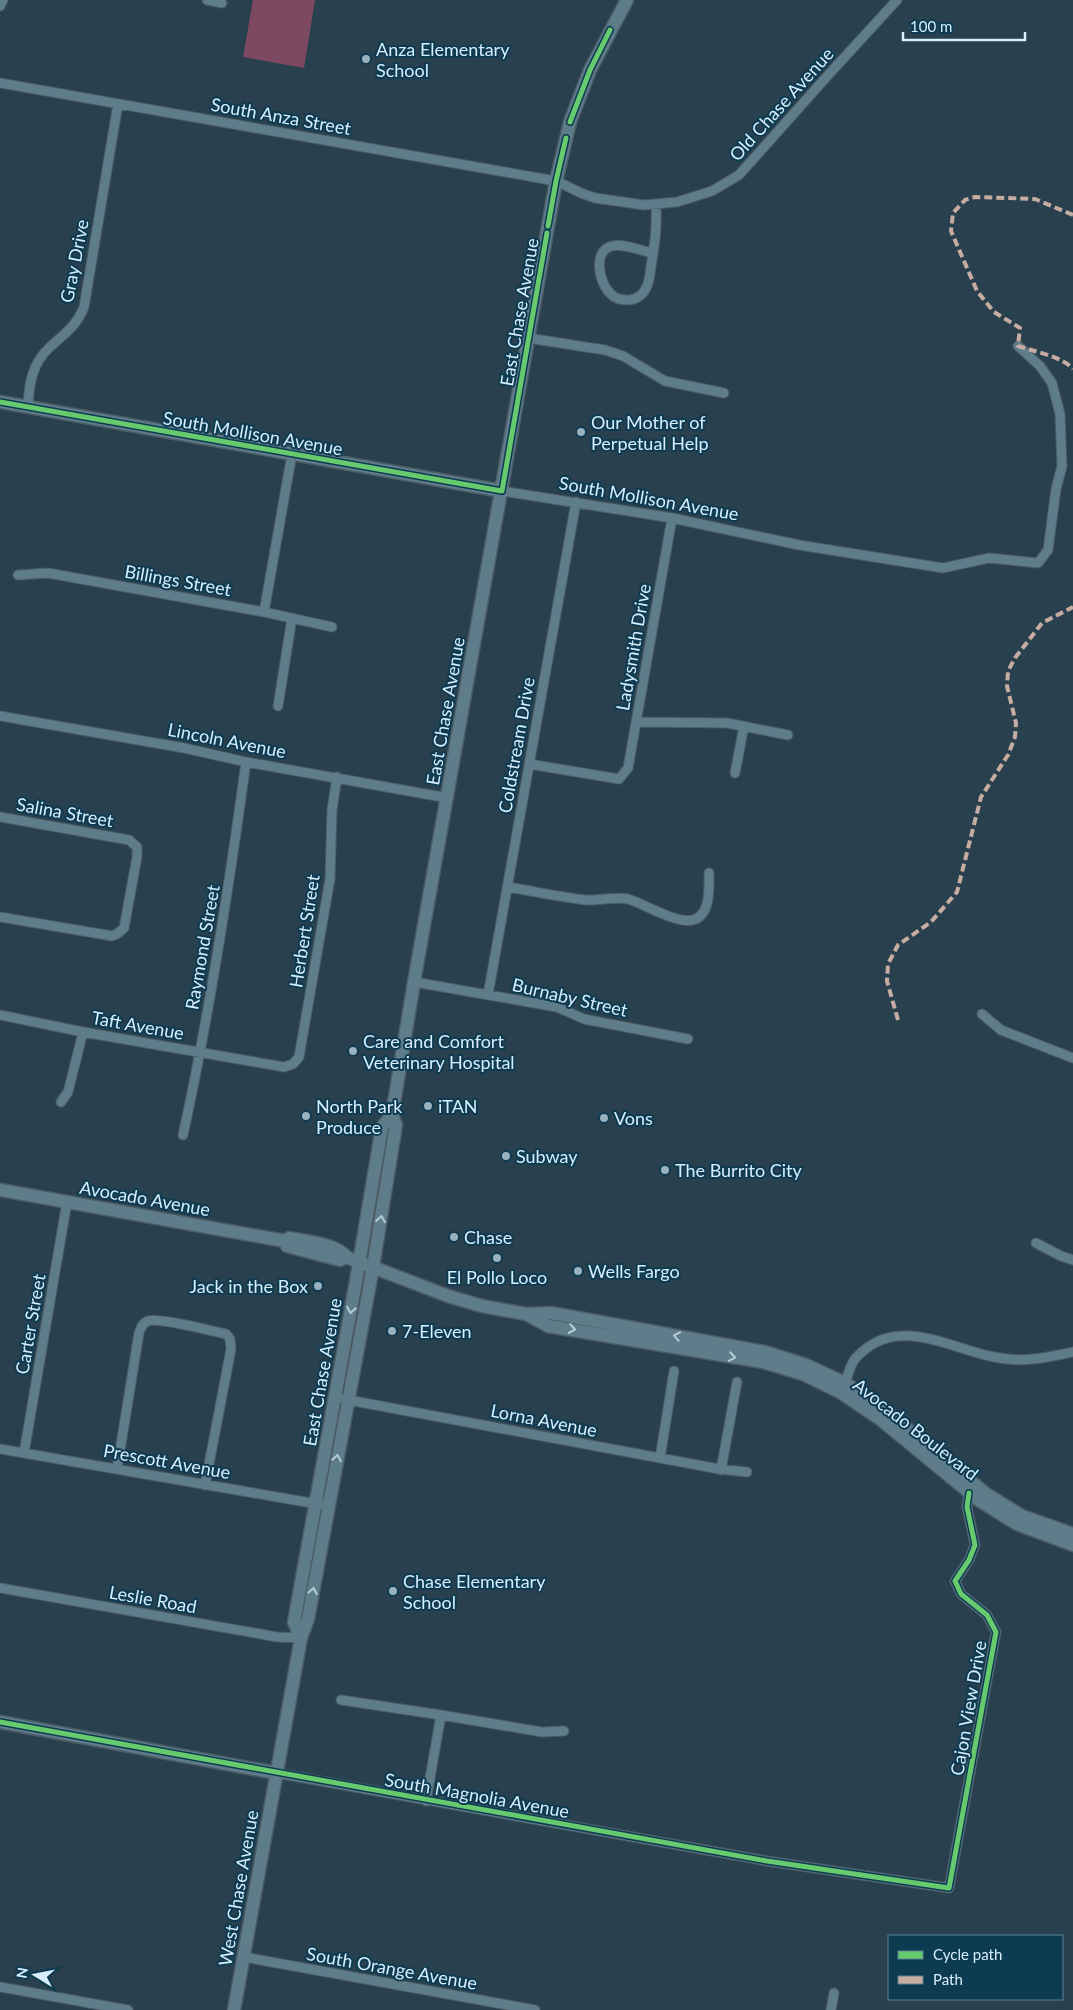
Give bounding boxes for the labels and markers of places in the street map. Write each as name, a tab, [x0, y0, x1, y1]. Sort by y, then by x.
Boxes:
place label: Anza Elementary School	[376, 38, 510, 81]
marker: Anza Elementary School	[360, 53, 372, 65]
place label: Our Mother of Perpetual Help	[591, 411, 709, 454]
marker: Our Mother of Perpetual Help	[575, 426, 587, 438]
place label: Care and Comfort Veterinary Hospital	[363, 1030, 515, 1073]
marker: Care and Comfort Veterinary Hospital	[347, 1045, 359, 1057]
place label: North Park Produce	[316, 1095, 403, 1138]
place label: iTAN	[438, 1095, 478, 1117]
marker: iTAN	[422, 1100, 434, 1112]
place label: Vons	[614, 1107, 653, 1129]
marker: North Park Produce	[300, 1110, 312, 1122]
marker: Vons	[598, 1112, 610, 1124]
place label: Subway	[516, 1145, 578, 1167]
marker: Subway	[500, 1150, 512, 1162]
place label: The Burrito City	[675, 1159, 803, 1181]
marker: The Burrito City	[659, 1164, 671, 1176]
place label: Chase	[464, 1226, 512, 1248]
marker: Chase	[448, 1231, 460, 1243]
marker: El Pollo Loco	[491, 1252, 503, 1264]
place label: Wells Fargo	[588, 1260, 680, 1282]
marker: Wells Fargo	[572, 1265, 584, 1277]
place label: El Pollo Loco	[447, 1266, 547, 1288]
place label: Jack in the Box	[190, 1275, 308, 1297]
marker: Jack in the Box	[312, 1280, 324, 1292]
place label: 7-Eleven	[402, 1320, 472, 1342]
marker: 7-Eleven	[386, 1325, 398, 1337]
place label: Chase Elementary School	[403, 1570, 546, 1613]
marker: Chase Elementary School	[387, 1585, 399, 1597]

